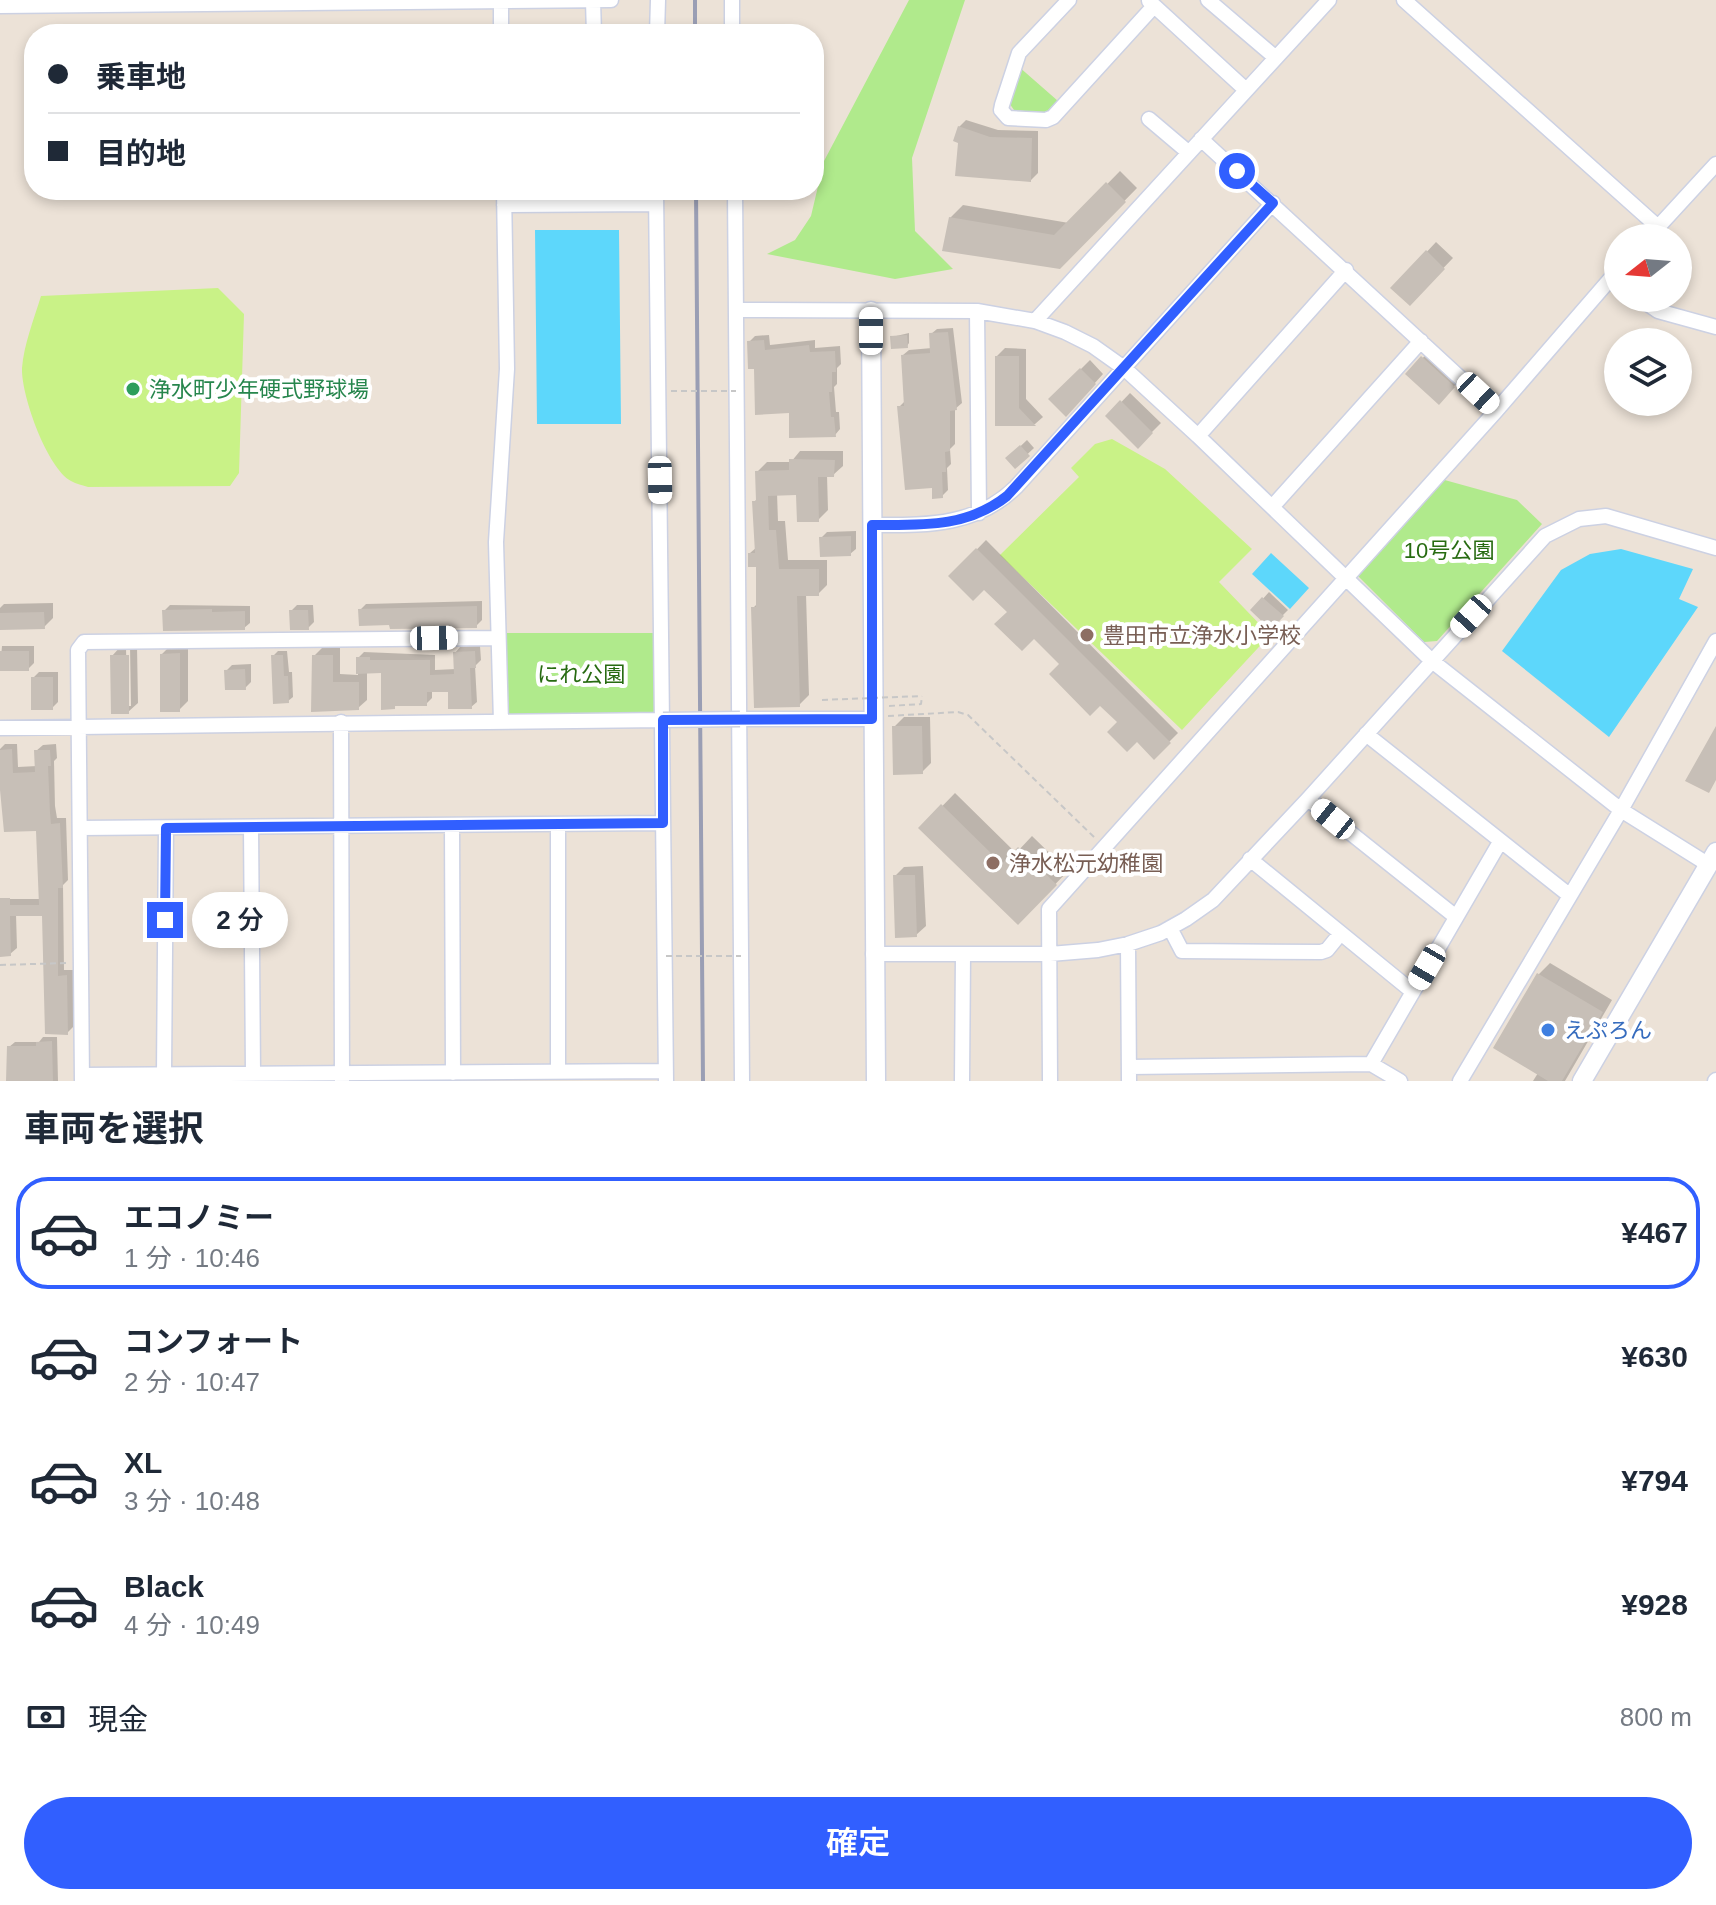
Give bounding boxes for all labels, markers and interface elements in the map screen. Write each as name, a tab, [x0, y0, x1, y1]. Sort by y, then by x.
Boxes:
text: 乗車地	[96, 60, 186, 93]
text: 目的地	[96, 137, 186, 170]
route start	[1219, 153, 1255, 189]
north arrow	[1604, 224, 1692, 312]
map controls	[1604, 224, 1692, 416]
car	[859, 307, 883, 355]
button: layers	[1604, 328, 1692, 416]
car	[1452, 368, 1504, 418]
place label: 浄水町少年硬式野球場	[149, 377, 369, 402]
marker: 浄水町少年硬式野球場	[124, 380, 142, 398]
car	[648, 456, 672, 504]
park label: 10号公園	[1404, 538, 1494, 563]
car	[1446, 590, 1496, 642]
place label: 豊田市立浄水小学校	[1103, 623, 1301, 648]
car	[410, 626, 458, 650]
marker: 豊田市立浄水小学校	[1078, 626, 1096, 644]
park label: にれ公園	[537, 662, 625, 687]
car	[1307, 795, 1359, 843]
place label: 浄水松元幼稚園	[1009, 851, 1163, 876]
marker: 浄水松元幼稚園	[984, 854, 1002, 872]
callout: 2 分	[193, 892, 289, 948]
route end	[147, 902, 183, 938]
text: 2 分	[216, 905, 264, 935]
car	[1405, 940, 1449, 994]
place label: えぷろん	[1564, 1018, 1652, 1043]
marker: えぷろん	[1539, 1021, 1557, 1039]
text: 車両を選択	[24, 1108, 204, 1149]
icon: car	[28, 1197, 100, 1269]
text: エコノミー	[124, 1201, 274, 1234]
text: ¥467	[1621, 1216, 1688, 1249]
text: 1 分 · 10:46	[124, 1243, 260, 1273]
icon: car	[28, 1321, 100, 1393]
text: コンフォート	[124, 1325, 303, 1358]
text: ¥630	[1621, 1340, 1688, 1373]
text: 2 分 · 10:47	[124, 1367, 260, 1397]
icon: car	[28, 1445, 100, 1517]
text: XL	[124, 1446, 162, 1479]
text: ¥794	[1621, 1464, 1688, 1497]
text: 3 分 · 10:48	[124, 1486, 260, 1516]
icon: car	[28, 1569, 100, 1641]
text: Black	[124, 1570, 204, 1603]
text: ¥928	[1621, 1588, 1688, 1621]
text: 4 分 · 10:49	[124, 1610, 260, 1640]
icon: cash	[24, 1695, 68, 1739]
text: 800 m	[1620, 1702, 1692, 1732]
text: 現金	[88, 1703, 148, 1736]
button: 確定	[24, 1797, 1692, 1889]

